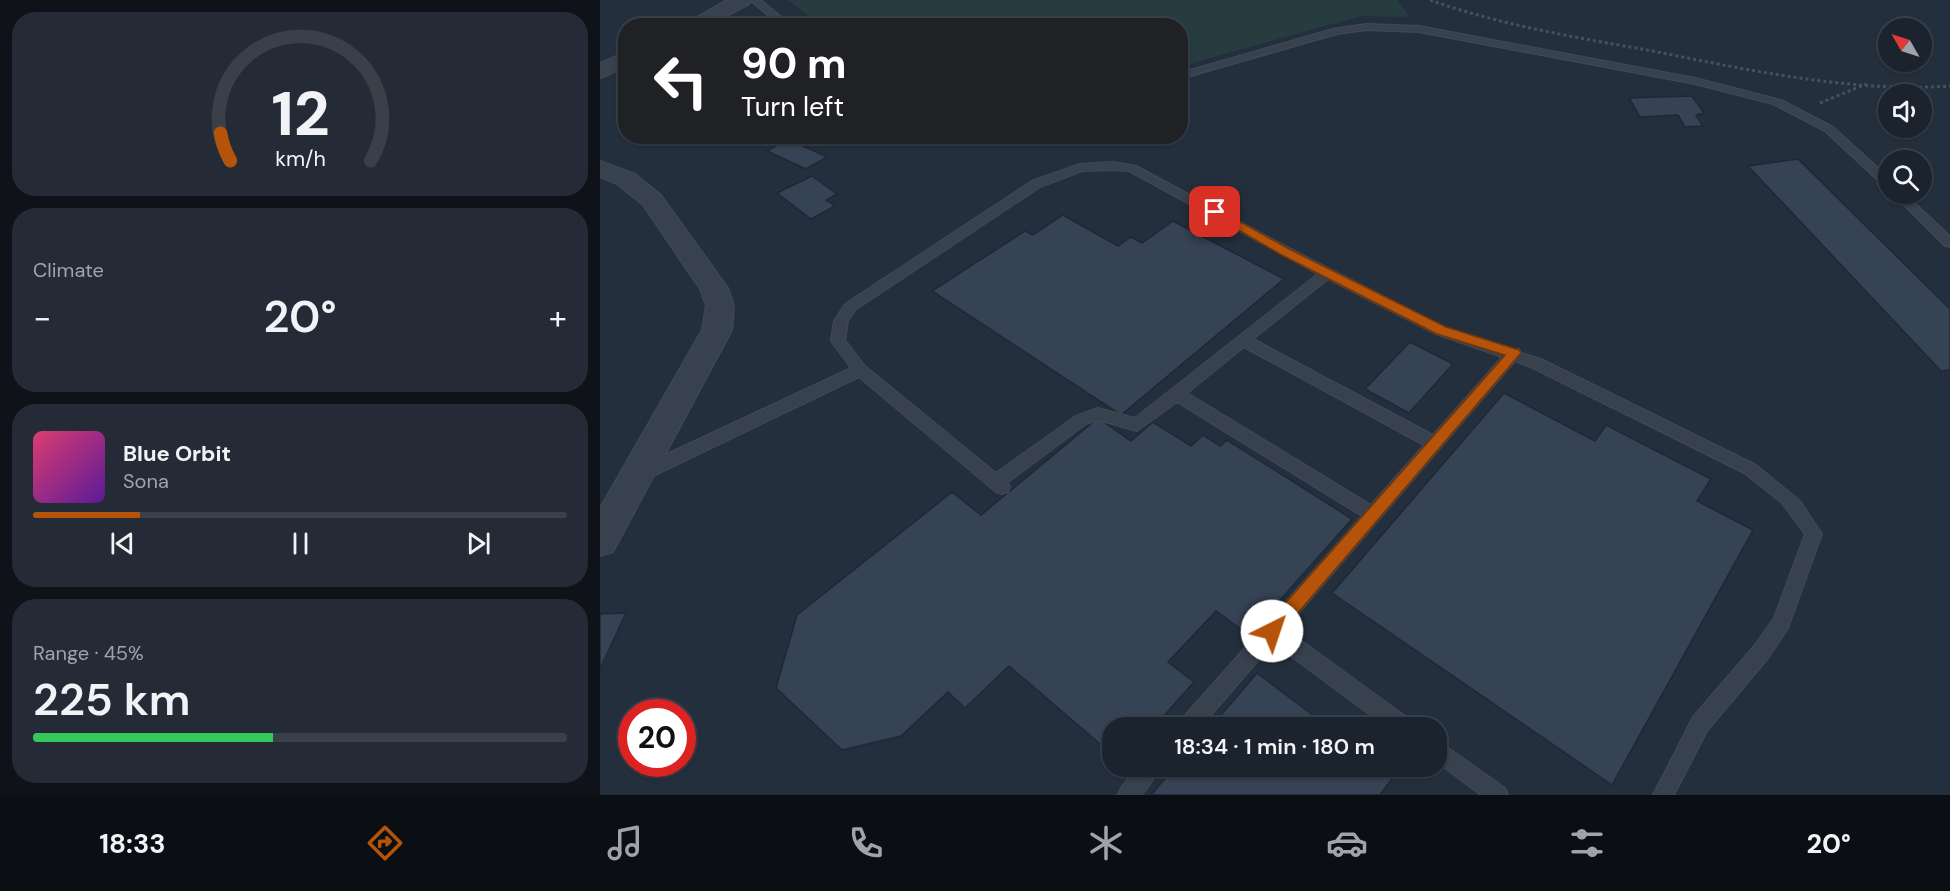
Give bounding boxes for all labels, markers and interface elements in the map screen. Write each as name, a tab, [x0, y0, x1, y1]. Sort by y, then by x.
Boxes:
north arrow	[1878, 18, 1932, 72]
map controls	[1878, 18, 1932, 204]
text: 90 m	[741, 36, 847, 91]
icon: left	[642, 42, 720, 120]
text: 12	[271, 73, 329, 154]
button: sound	[1878, 84, 1932, 138]
text: Turn left	[741, 89, 844, 124]
text: km/h	[275, 145, 325, 173]
button: search	[1878, 150, 1932, 204]
pin	[1189, 186, 1240, 237]
icon: arrive	[1198, 195, 1231, 228]
text: Climate	[33, 257, 104, 283]
text: 20°	[263, 287, 337, 346]
text: −	[33, 296, 51, 339]
text: +	[549, 296, 567, 339]
text: Blue Orbit	[123, 439, 231, 468]
text: Sona	[123, 468, 169, 494]
icon: previous	[106, 527, 139, 560]
icon: pause	[284, 527, 317, 560]
icon: next	[462, 527, 495, 560]
position arrow	[1240, 599, 1304, 663]
text: Range · 45%	[33, 640, 144, 666]
text: 225 km	[33, 670, 190, 729]
speed limit sign: 20	[618, 699, 696, 777]
text: 18:34 · 1 min · 180 m	[1174, 732, 1375, 761]
icon: directions	[364, 822, 406, 864]
icon: music	[604, 822, 646, 864]
icon: phone	[845, 822, 887, 864]
icon: climate	[1085, 822, 1127, 864]
icon: car	[1326, 822, 1368, 864]
icon: filters	[1566, 822, 1608, 864]
text: 18:33	[99, 826, 166, 861]
text: 20°	[1807, 826, 1851, 861]

